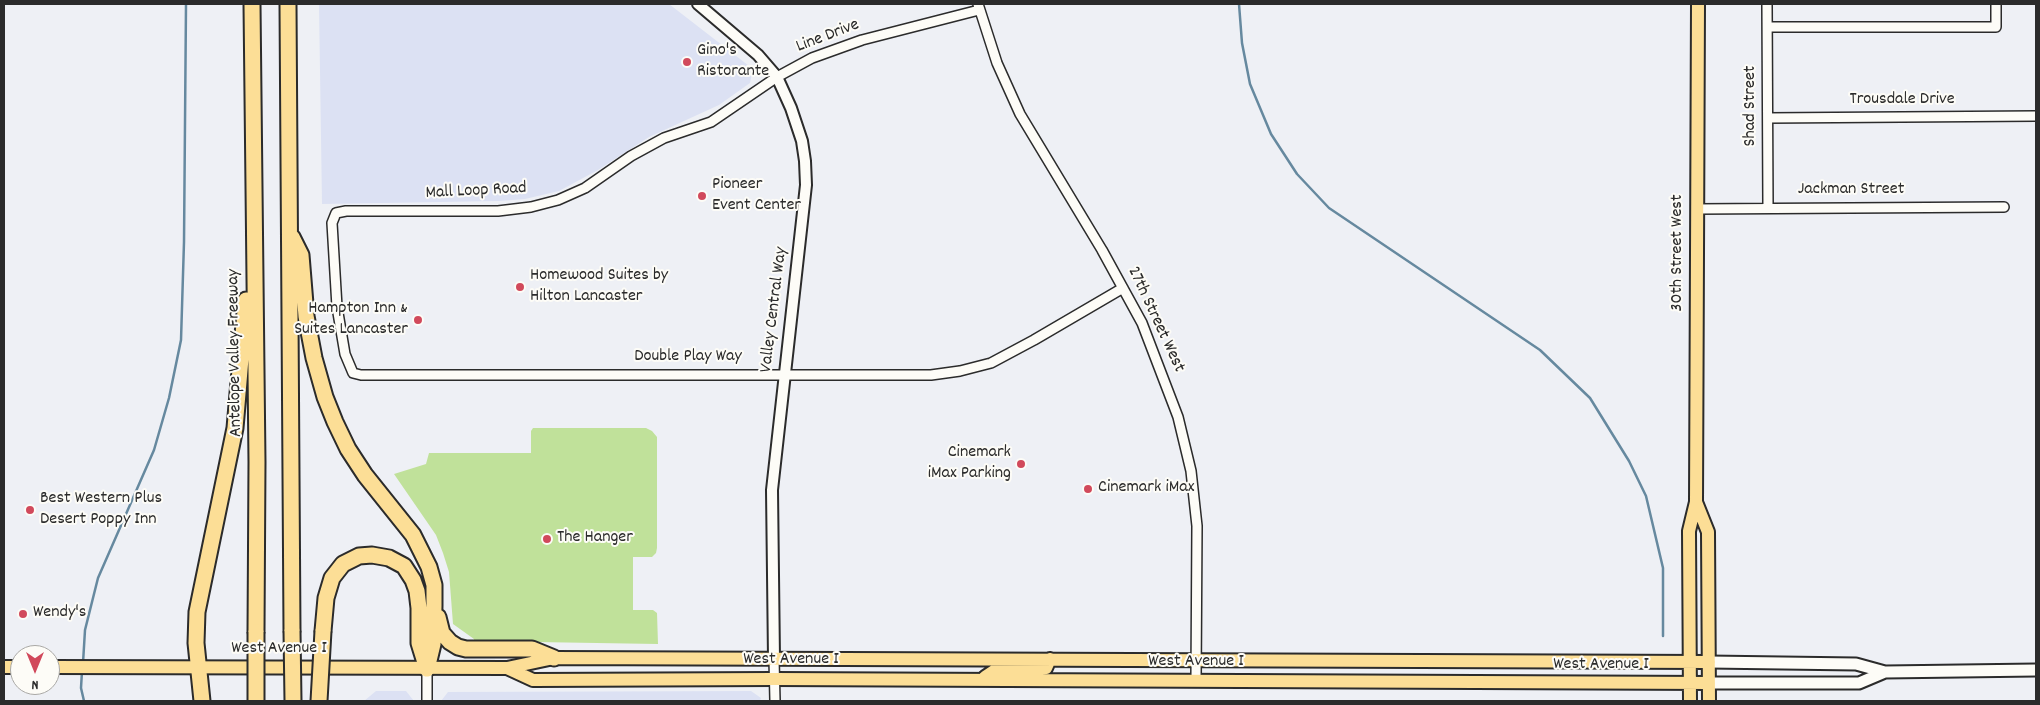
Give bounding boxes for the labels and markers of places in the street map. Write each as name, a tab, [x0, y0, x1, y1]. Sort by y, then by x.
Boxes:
place label: Gino's Ristorante	[697, 41, 769, 84]
marker: Gino's Ristorante	[681, 56, 693, 68]
place label: Pioneer Event Center	[712, 175, 801, 218]
marker: Pioneer Event Center	[696, 190, 708, 202]
place label: Homewood Suites by Hilton Lancaster	[530, 266, 668, 308]
marker: Homewood Suites by Hilton Lancaster	[514, 281, 526, 293]
place label: Hampton Inn & Suites Lancaster	[294, 299, 408, 342]
marker: Hampton Inn & Suites Lancaster	[412, 314, 424, 326]
place label: Cinemark iMax Parking	[928, 443, 1011, 486]
marker: Cinemark iMax Parking	[1015, 458, 1027, 470]
place label: Cinemark iMax	[1098, 478, 1194, 500]
marker: Cinemark iMax	[1082, 483, 1094, 495]
place label: Best Western Plus Desert Poppy Inn	[40, 489, 162, 532]
marker: Best Western Plus Desert Poppy Inn	[24, 504, 36, 516]
place label: The Hanger	[557, 528, 633, 550]
marker: The Hanger	[541, 533, 553, 545]
place label: Wendy's	[33, 603, 86, 625]
marker: Wendy's	[17, 608, 29, 620]

